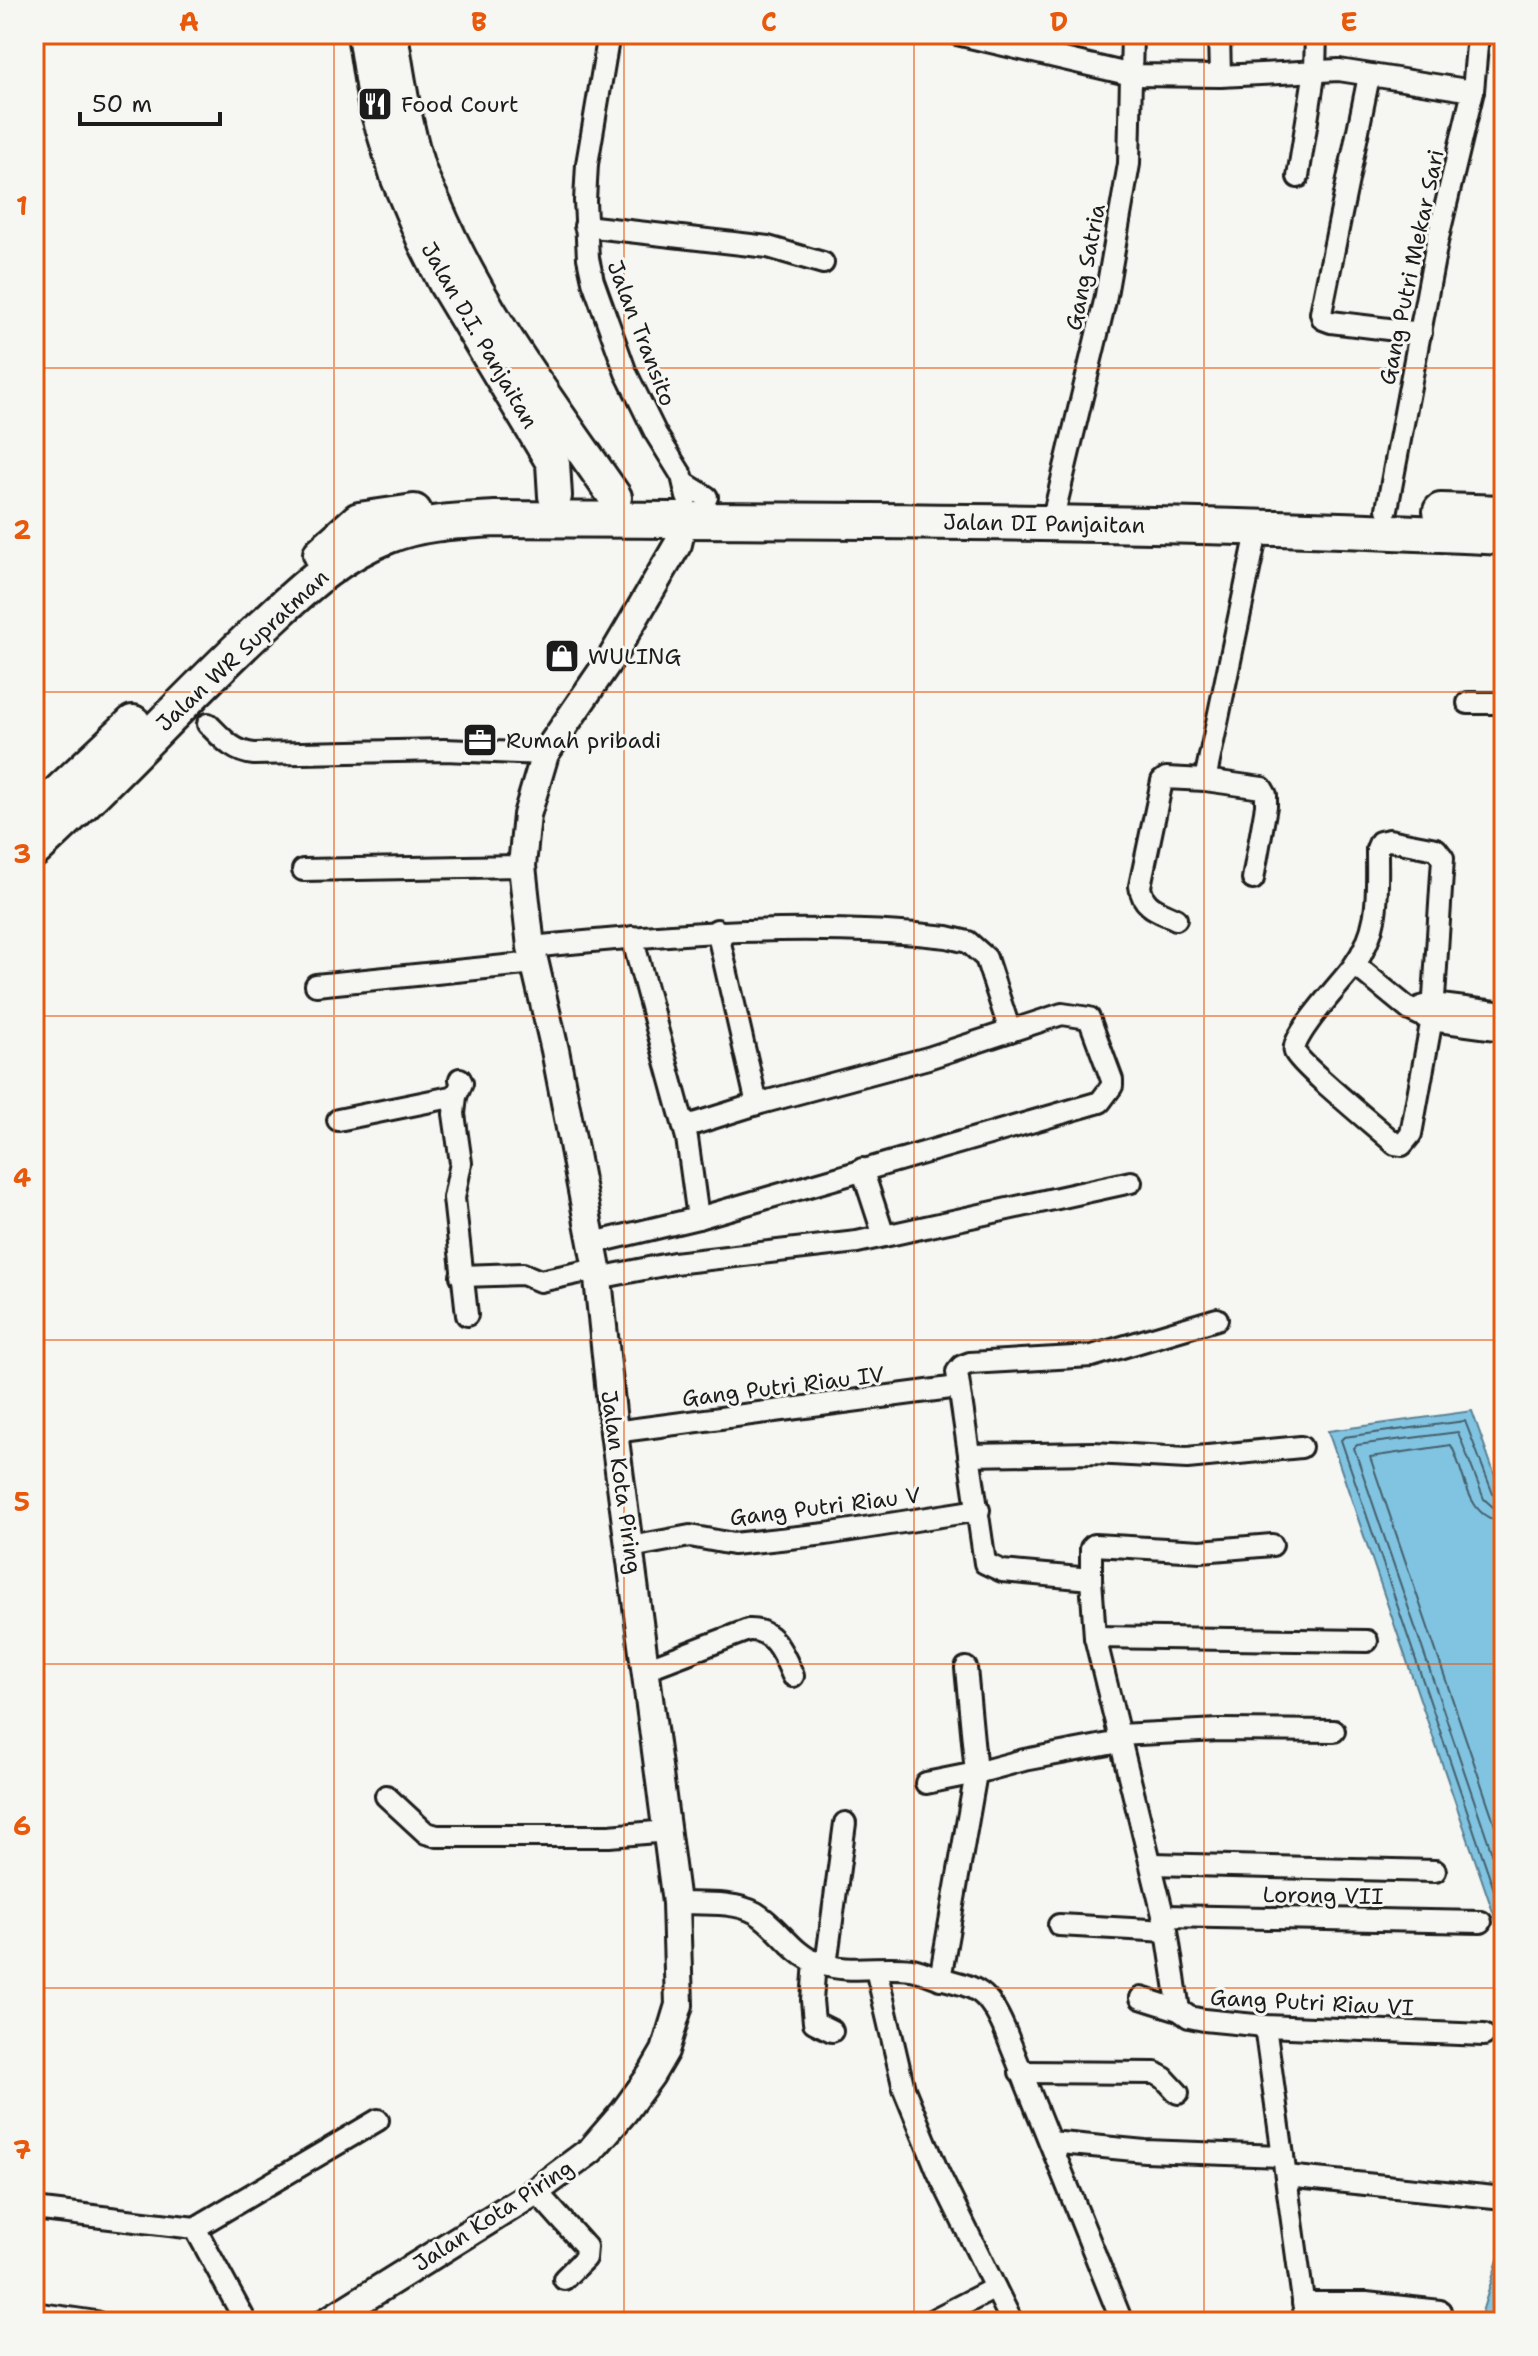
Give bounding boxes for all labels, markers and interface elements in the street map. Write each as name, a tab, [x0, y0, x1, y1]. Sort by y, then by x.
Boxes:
text: A	[179, 4, 199, 39]
text: B	[471, 4, 487, 39]
text: C	[761, 4, 777, 39]
text: D	[1050, 4, 1068, 39]
text: E	[1340, 4, 1358, 39]
scale bar	[80, 76, 220, 126]
restaurant icon: Food Court	[356, 85, 394, 123]
text: 50 m	[92, 88, 152, 120]
place label: Food Court	[401, 90, 519, 119]
street label: Gang Putri Mekar Sari	[1372, 147, 1451, 388]
text: 1	[16, 188, 28, 223]
street label: Gang Satria	[1059, 201, 1112, 333]
street label: Jalan D.I. Panjaitan	[414, 237, 545, 434]
street label: Jalan Transito	[600, 256, 683, 410]
street label: Jalan DI Panjaitan	[943, 507, 1145, 540]
text: 2	[13, 512, 31, 547]
street label: Jalan WR Supratman	[150, 563, 335, 738]
shop icon: WULING	[543, 637, 581, 675]
place label: WULING	[588, 642, 682, 671]
office icon: Rumah pribadi	[461, 721, 499, 759]
place label: Rumah pribadi	[506, 726, 661, 755]
text: 3	[13, 836, 31, 871]
text: 4	[13, 1160, 31, 1195]
street label: Gang Putri Riau IV	[680, 1360, 886, 1413]
street label: Jalan Kota Piring	[594, 1388, 649, 1576]
street label: Gang Putri Riau V	[728, 1480, 922, 1533]
text: 5	[14, 1484, 30, 1519]
text: 6	[13, 1808, 31, 1843]
street label: Lorong VII	[1262, 1880, 1384, 1911]
street label: Gang Putri Riau VI	[1209, 1983, 1415, 2022]
text: 7	[13, 2132, 31, 2167]
street label: Jalan Kota Piring	[408, 2153, 579, 2278]

